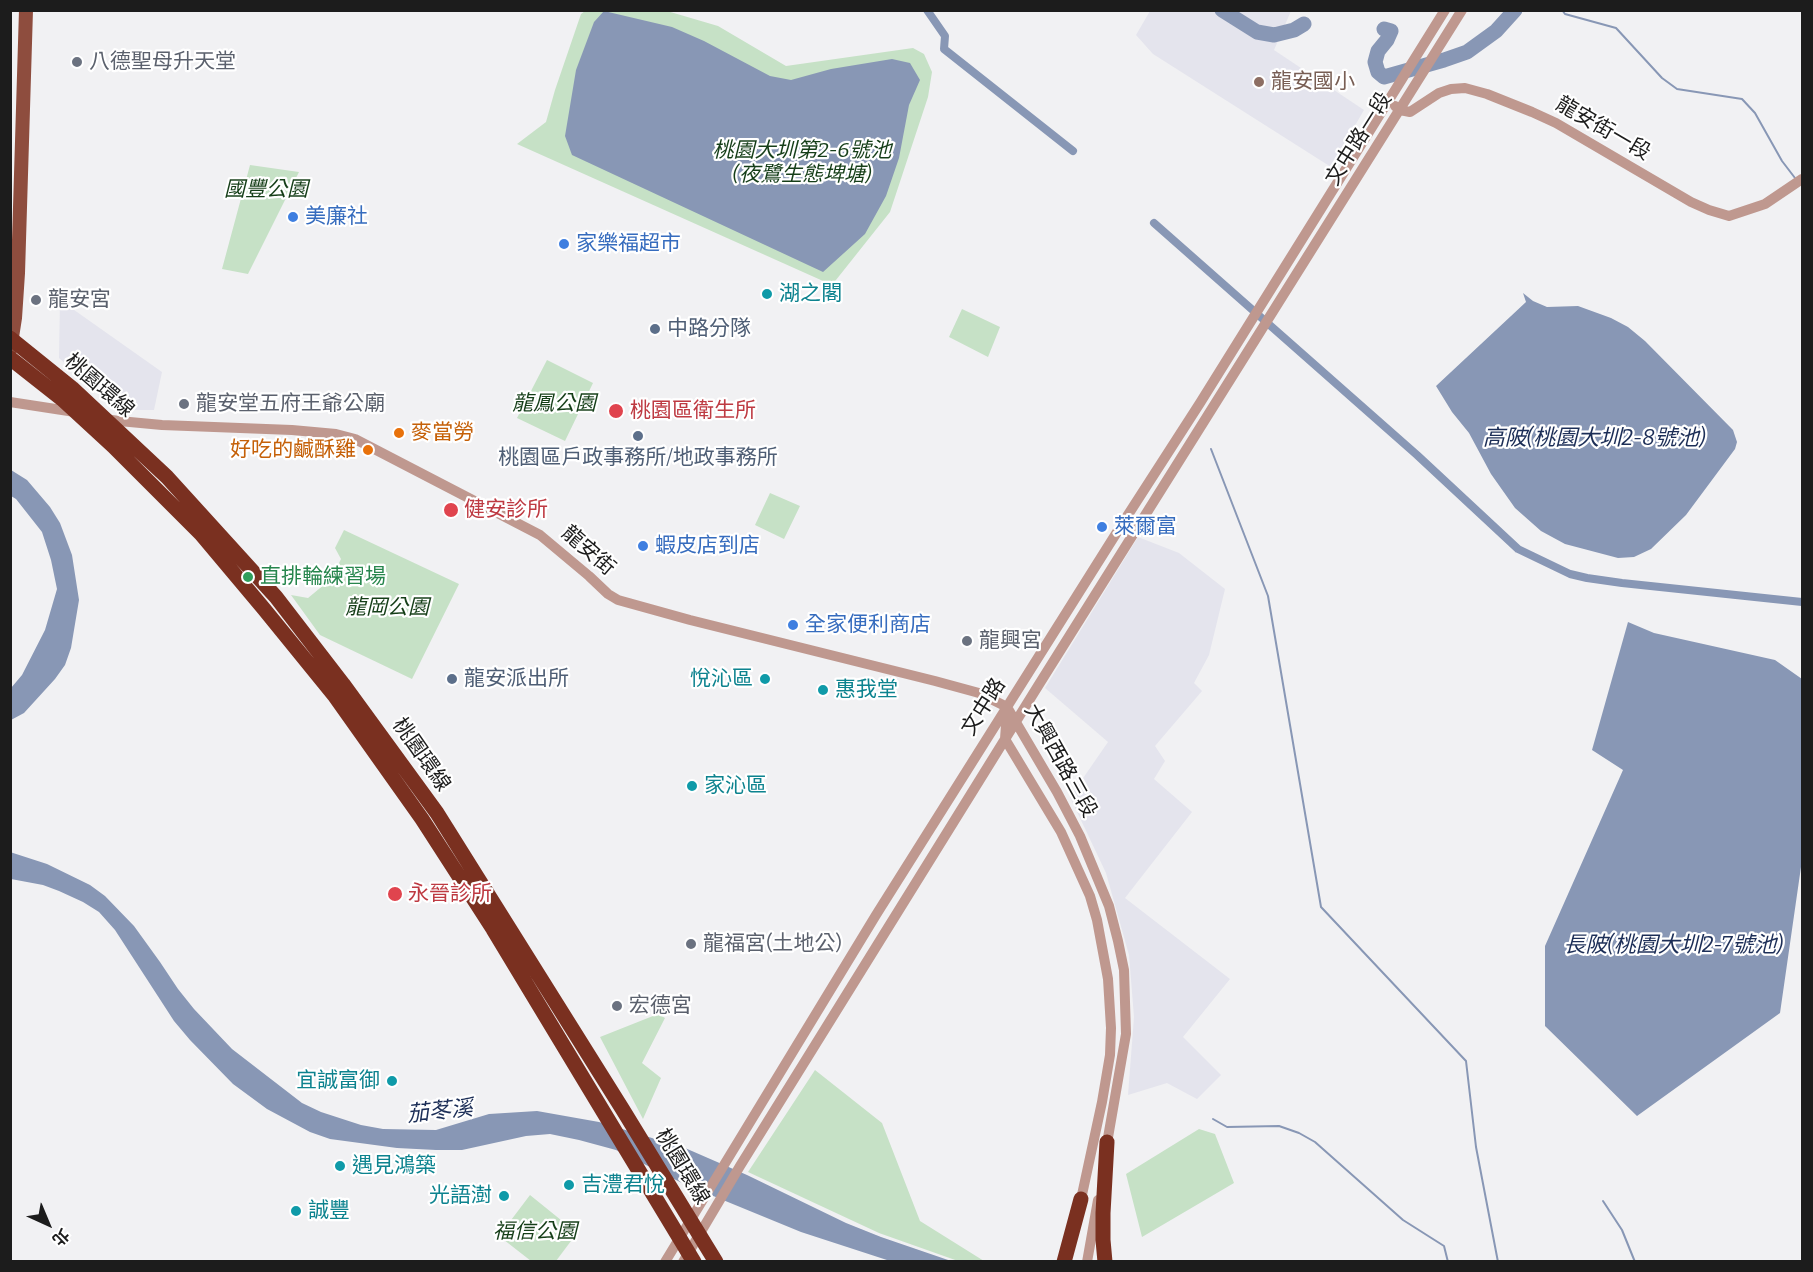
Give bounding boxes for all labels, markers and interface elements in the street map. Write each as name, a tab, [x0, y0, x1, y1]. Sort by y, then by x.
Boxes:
place label: 八德聖母升天堂	[89, 49, 236, 75]
marker: 八德聖母升天堂	[70, 55, 84, 69]
place label: 龍安國小	[1271, 69, 1355, 95]
marker: 龍安國小	[1252, 75, 1266, 89]
street label: 文中路一段	[1320, 88, 1398, 190]
street label: 龍安街一段	[1551, 92, 1655, 166]
park label: 桃園大圳第2-6號池 (夜鷺生態埤塘)	[713, 138, 891, 188]
park label: 國豐公園	[224, 177, 308, 203]
place label: 美廉社	[305, 204, 368, 230]
marker: 美廉社	[286, 210, 300, 224]
place label: 家樂福超市	[576, 231, 681, 257]
marker: 家樂福超市	[557, 237, 571, 251]
place label: 湖之閣	[779, 281, 842, 307]
place label: 龍安宮	[48, 287, 111, 313]
marker: 湖之閣	[760, 287, 774, 301]
marker: 龍安宮	[29, 293, 43, 307]
place label: 中路分隊	[667, 316, 751, 342]
marker: 中路分隊	[648, 322, 662, 336]
street label: 桃園環線	[59, 349, 139, 423]
place label: 龍安堂五府王爺公廟	[196, 391, 385, 417]
park label: 龍鳳公園	[512, 391, 596, 417]
marker: 龍安堂五府王爺公廟	[177, 397, 191, 411]
place label: 桃園區衛生所	[630, 398, 756, 424]
marker: 桃園區衛生所	[607, 402, 625, 420]
place label: 麥當勞	[411, 420, 474, 446]
marker: 麥當勞	[392, 426, 406, 440]
water label: 高陂(桃園大圳2-8號池)	[1483, 426, 1705, 452]
marker: 桃園區戶政事務所/地政事務所	[631, 429, 645, 443]
place label: 好吃的鹹酥雞	[230, 437, 356, 463]
marker: 好吃的鹹酥雞	[361, 443, 375, 457]
place label: 桃園區戶政事務所/地政事務所	[498, 445, 778, 471]
place label: 健安診所	[464, 497, 548, 523]
marker: 健安診所	[442, 501, 460, 519]
place label: 萊爾富	[1114, 514, 1177, 540]
marker: 萊爾富	[1095, 520, 1109, 534]
street label: 龍安街	[556, 521, 620, 581]
place label: 蝦皮店到店	[655, 533, 760, 559]
marker: 蝦皮店到店	[636, 539, 650, 553]
place label: 直排輪練習場	[260, 564, 386, 590]
marker: 直排輪練習場	[241, 570, 255, 584]
park label: 龍岡公園	[345, 595, 429, 621]
place label: 全家便利商店	[805, 612, 931, 638]
marker: 全家便利商店	[786, 618, 800, 632]
place label: 龍興宮	[979, 628, 1042, 654]
marker: 龍興宮	[960, 634, 974, 648]
place label: 龍安派出所	[464, 666, 569, 692]
place label: 悅沁區	[690, 666, 753, 692]
marker: 龍安派出所	[445, 672, 459, 686]
marker: 悅沁區	[758, 672, 772, 686]
street label: 文中路	[957, 674, 1011, 740]
place label: 惠我堂	[835, 677, 898, 703]
marker: 惠我堂	[816, 683, 830, 697]
street label: 大興西路三段	[1018, 700, 1102, 822]
street label: 桃園環線	[387, 713, 455, 797]
place label: 家沁區	[704, 773, 767, 799]
marker: 家沁區	[685, 779, 699, 793]
place label: 永晉診所	[408, 881, 492, 907]
marker: 永晉診所	[386, 885, 404, 903]
place label: 龍福宮(土地公)	[703, 931, 842, 957]
water label: 長陂(桃園大圳2-7號池)	[1563, 933, 1783, 959]
marker: 龍福宮(土地公)	[684, 937, 698, 951]
place label: 宏德宮	[629, 993, 692, 1019]
marker: 宏德宮	[610, 999, 624, 1013]
place label: 宜誠富御	[296, 1068, 380, 1094]
marker: 宜誠富御	[385, 1074, 399, 1088]
water label: 茄苳溪	[406, 1095, 474, 1129]
street label: 桃園環線	[650, 1125, 714, 1209]
place label: 遇見鴻築	[352, 1153, 436, 1179]
marker: 遇見鴻築	[333, 1159, 347, 1173]
place label: 吉澧君悅	[581, 1172, 665, 1198]
marker: 吉澧君悅	[562, 1178, 576, 1192]
place label: 光語澍	[429, 1183, 492, 1209]
marker: 光語澍	[497, 1189, 511, 1203]
north arrow	[18, 1194, 78, 1254]
place label: 誠豐	[308, 1198, 350, 1224]
marker: 誠豐	[289, 1204, 303, 1218]
park label: 福信公園	[493, 1219, 577, 1245]
text: 北	[48, 1225, 73, 1250]

